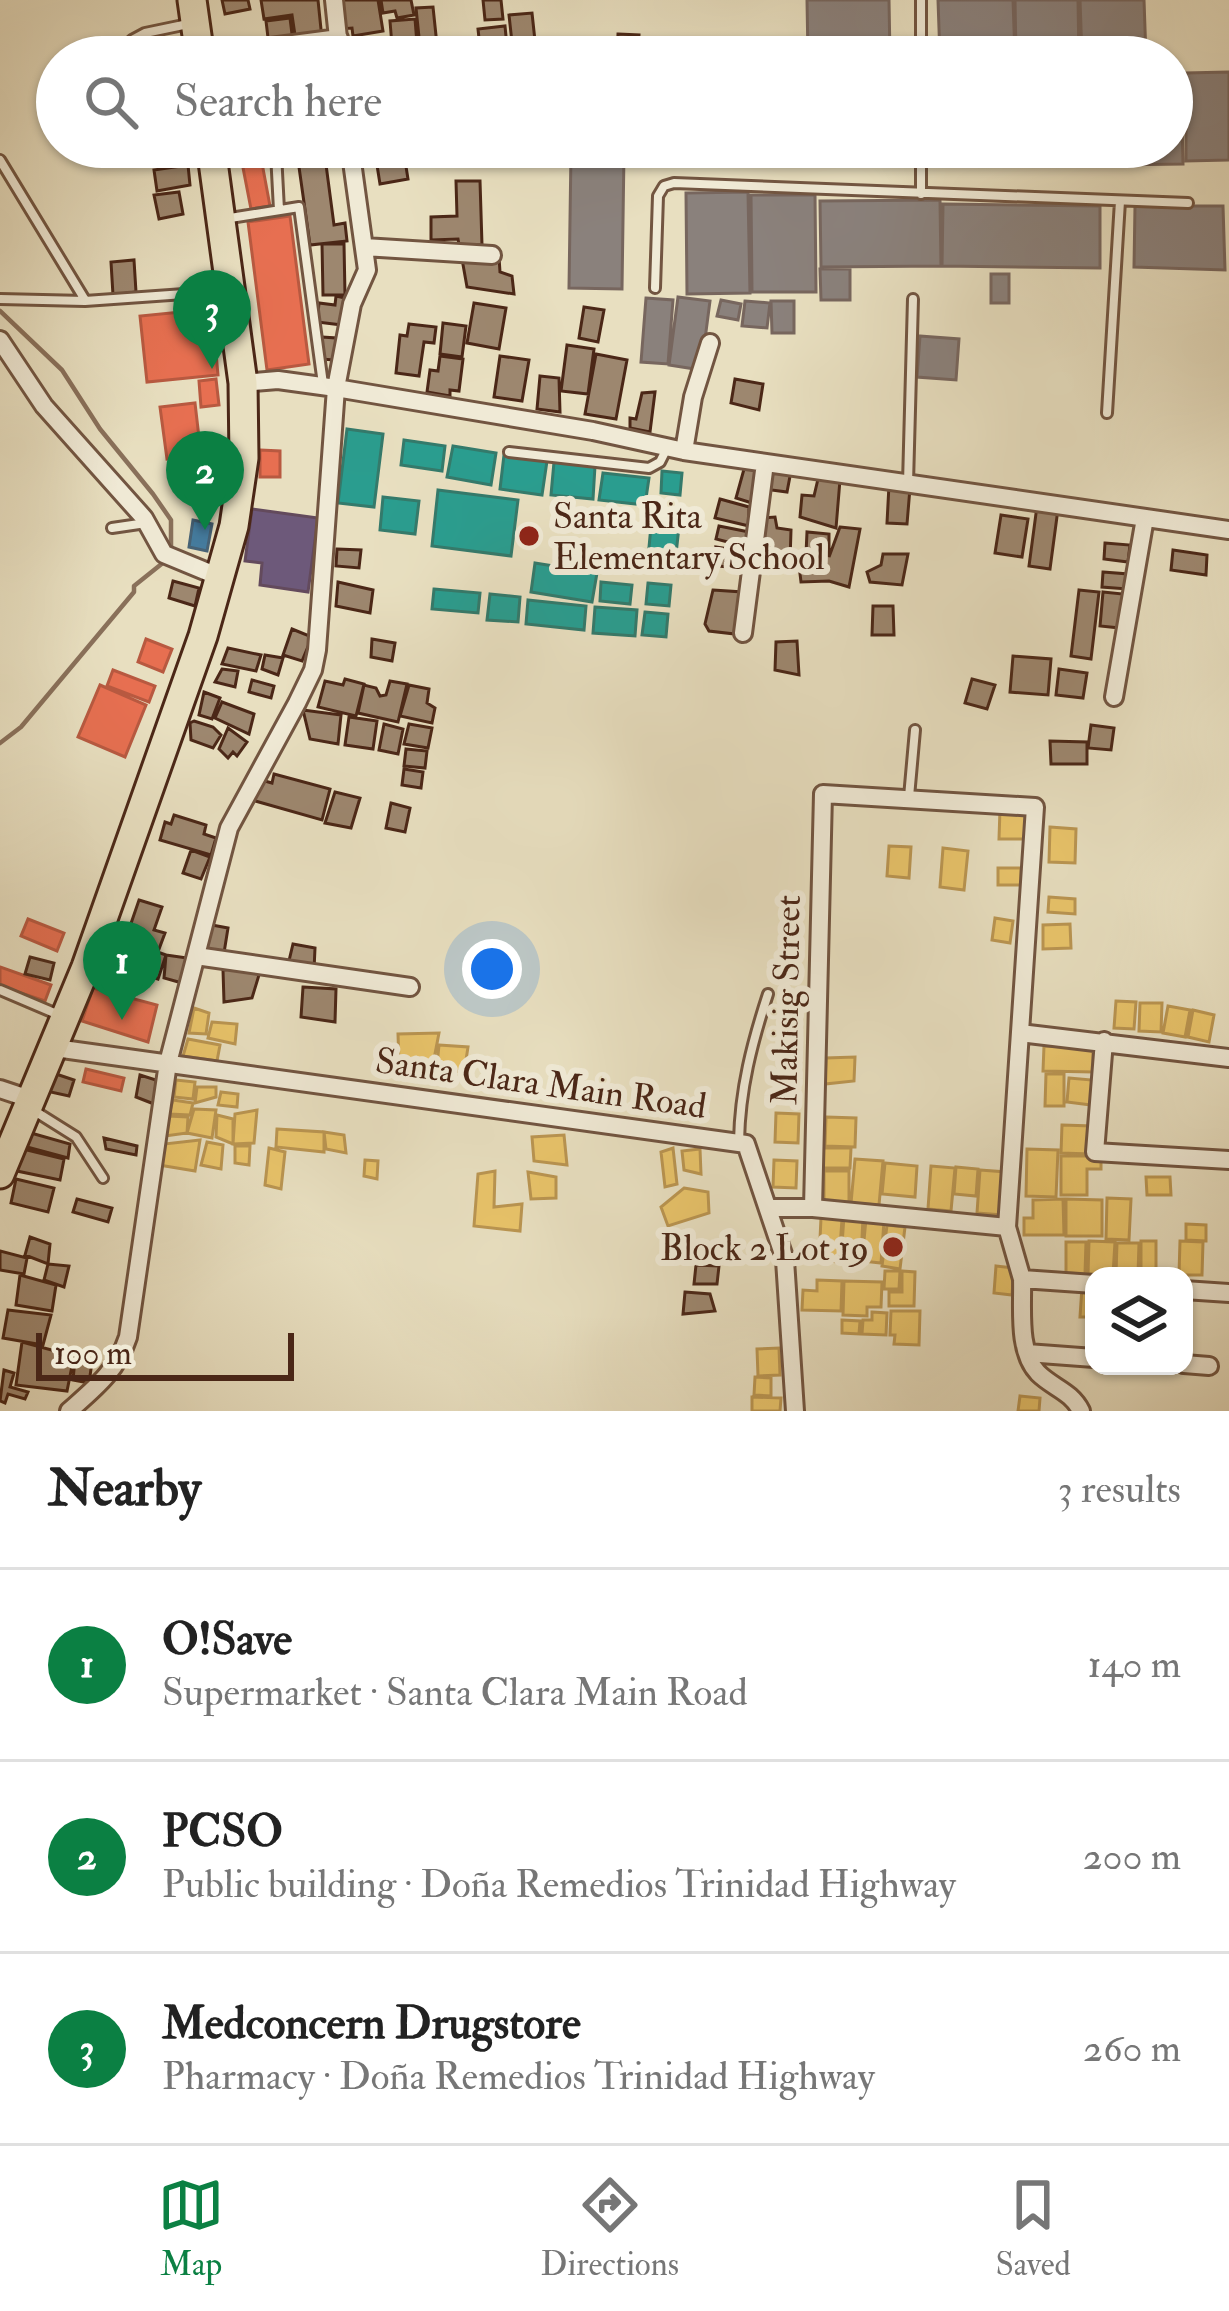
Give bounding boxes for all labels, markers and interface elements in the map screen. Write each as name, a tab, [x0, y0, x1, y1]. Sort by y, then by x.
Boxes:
search box	[36, 36, 1193, 168]
icon: search	[78, 69, 144, 135]
text: Search here	[174, 74, 382, 130]
pin: 3	[173, 270, 251, 369]
pin: 2	[166, 431, 244, 530]
place label: Santa Rita Elementary School	[553, 494, 825, 580]
marker: Santa Rita Elementary School	[516, 523, 542, 549]
street label: Makisig Street	[762, 895, 811, 1106]
pin: 1	[83, 921, 161, 1020]
your location	[462, 939, 522, 999]
street label: Santa Clara Main Road	[372, 1038, 709, 1129]
place label: Block 2 Lot 19	[660, 1226, 869, 1271]
marker: Block 2 Lot 19	[880, 1234, 906, 1260]
map controls	[1085, 1267, 1193, 1375]
button: layers	[1085, 1267, 1193, 1375]
scale bar	[36, 1327, 294, 1380]
text: 100 m	[54, 1333, 132, 1374]
text: Nearby	[48, 1457, 201, 1521]
text: 3 results	[1058, 1465, 1181, 1514]
text: O!Save	[162, 1612, 292, 1668]
text: 1	[80, 1640, 94, 1689]
text: 140 m	[1088, 1640, 1181, 1689]
text: Supermarket · Santa Clara Main Road	[162, 1668, 748, 1717]
text: PCSO	[162, 1804, 283, 1860]
text: 2	[77, 1832, 97, 1881]
text: 200 m	[1083, 1832, 1181, 1881]
text: Public building · Doña Remedios Trinidad Highway	[162, 1860, 956, 1909]
text: Medconcern Drugstore	[162, 1996, 581, 2052]
text: 3	[80, 2024, 94, 2073]
text: 260 m	[1083, 2024, 1181, 2073]
text: Pharmacy · Doña Remedios Trinidad Highway	[162, 2052, 875, 2101]
tab: Map	[158, 2172, 224, 2285]
tab: Directions	[541, 2172, 679, 2285]
tab: Saved	[995, 2172, 1071, 2285]

